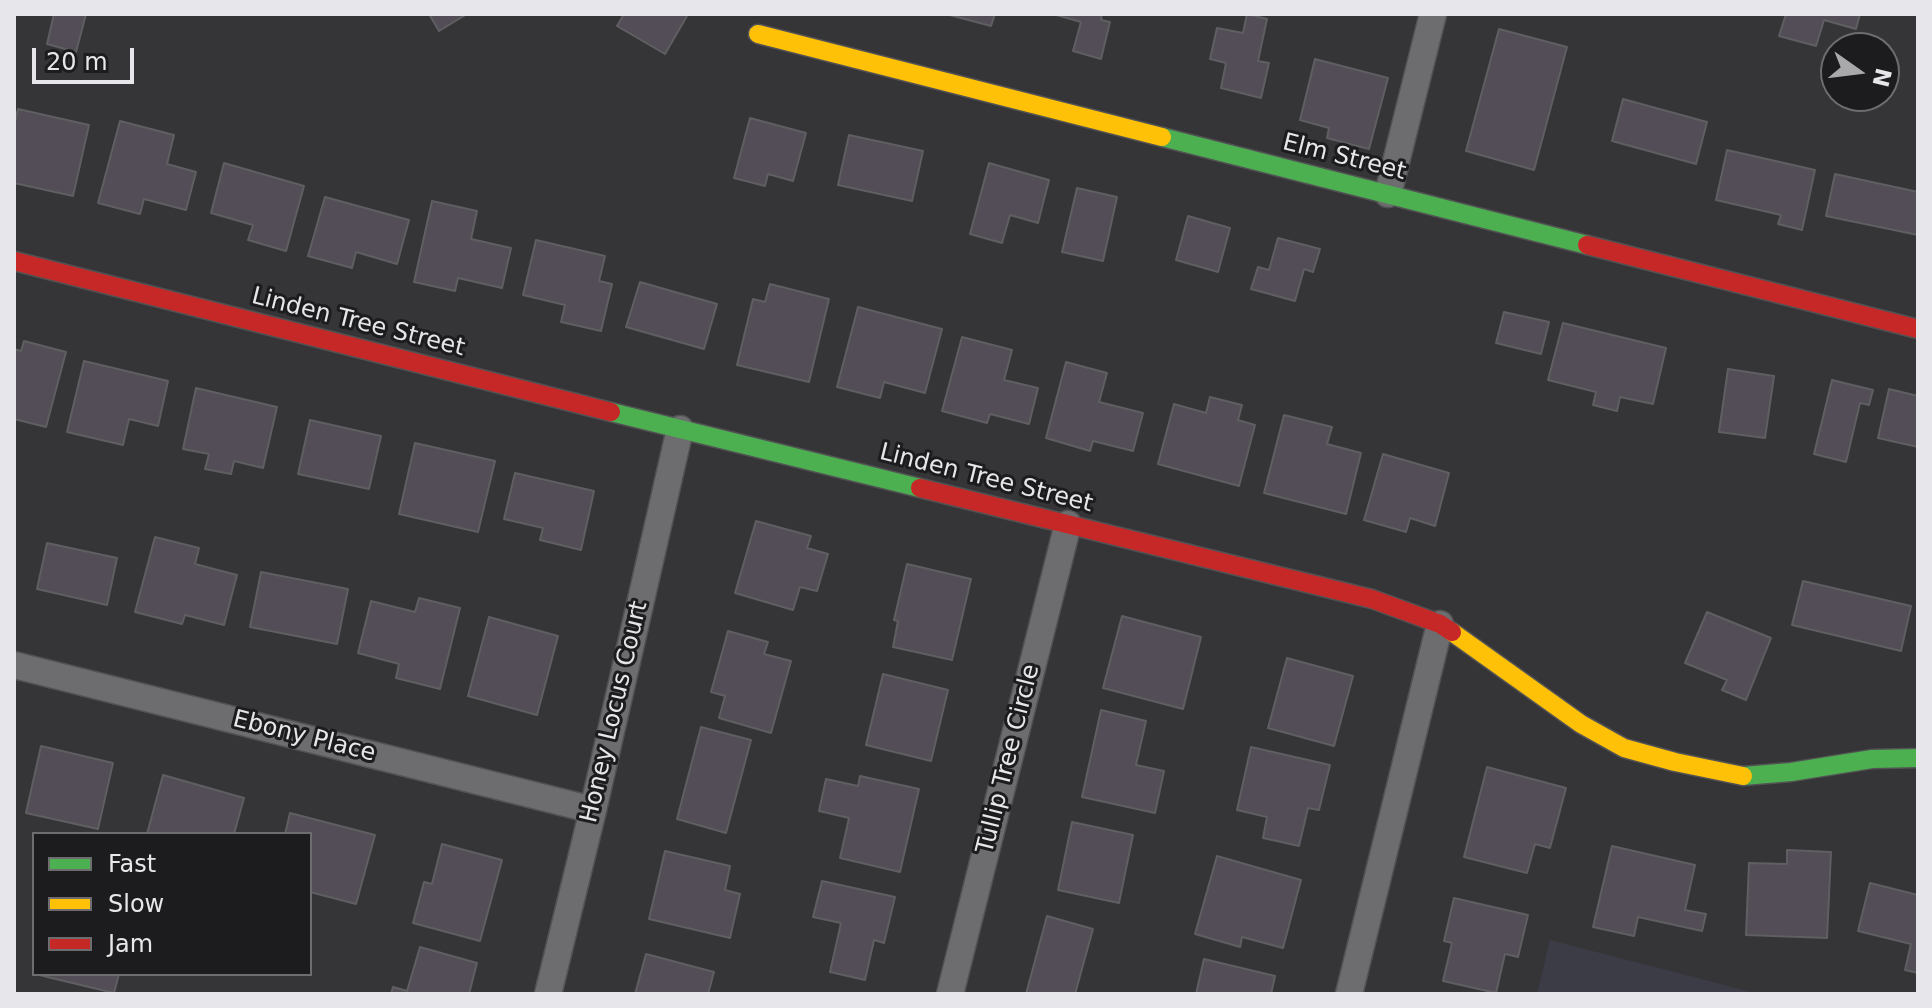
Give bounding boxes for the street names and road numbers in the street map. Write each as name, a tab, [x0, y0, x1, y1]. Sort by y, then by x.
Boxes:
street label: Elm Street	[1280, 129, 1408, 187]
street label: Linden Tree Street	[248, 283, 468, 363]
street label: Linden Tree Street	[876, 439, 1096, 519]
street label: Honey Locus Court	[575, 598, 655, 826]
street label: Tullip Tree Circle	[972, 661, 1046, 857]
street label: Ebony Place	[230, 705, 378, 769]

